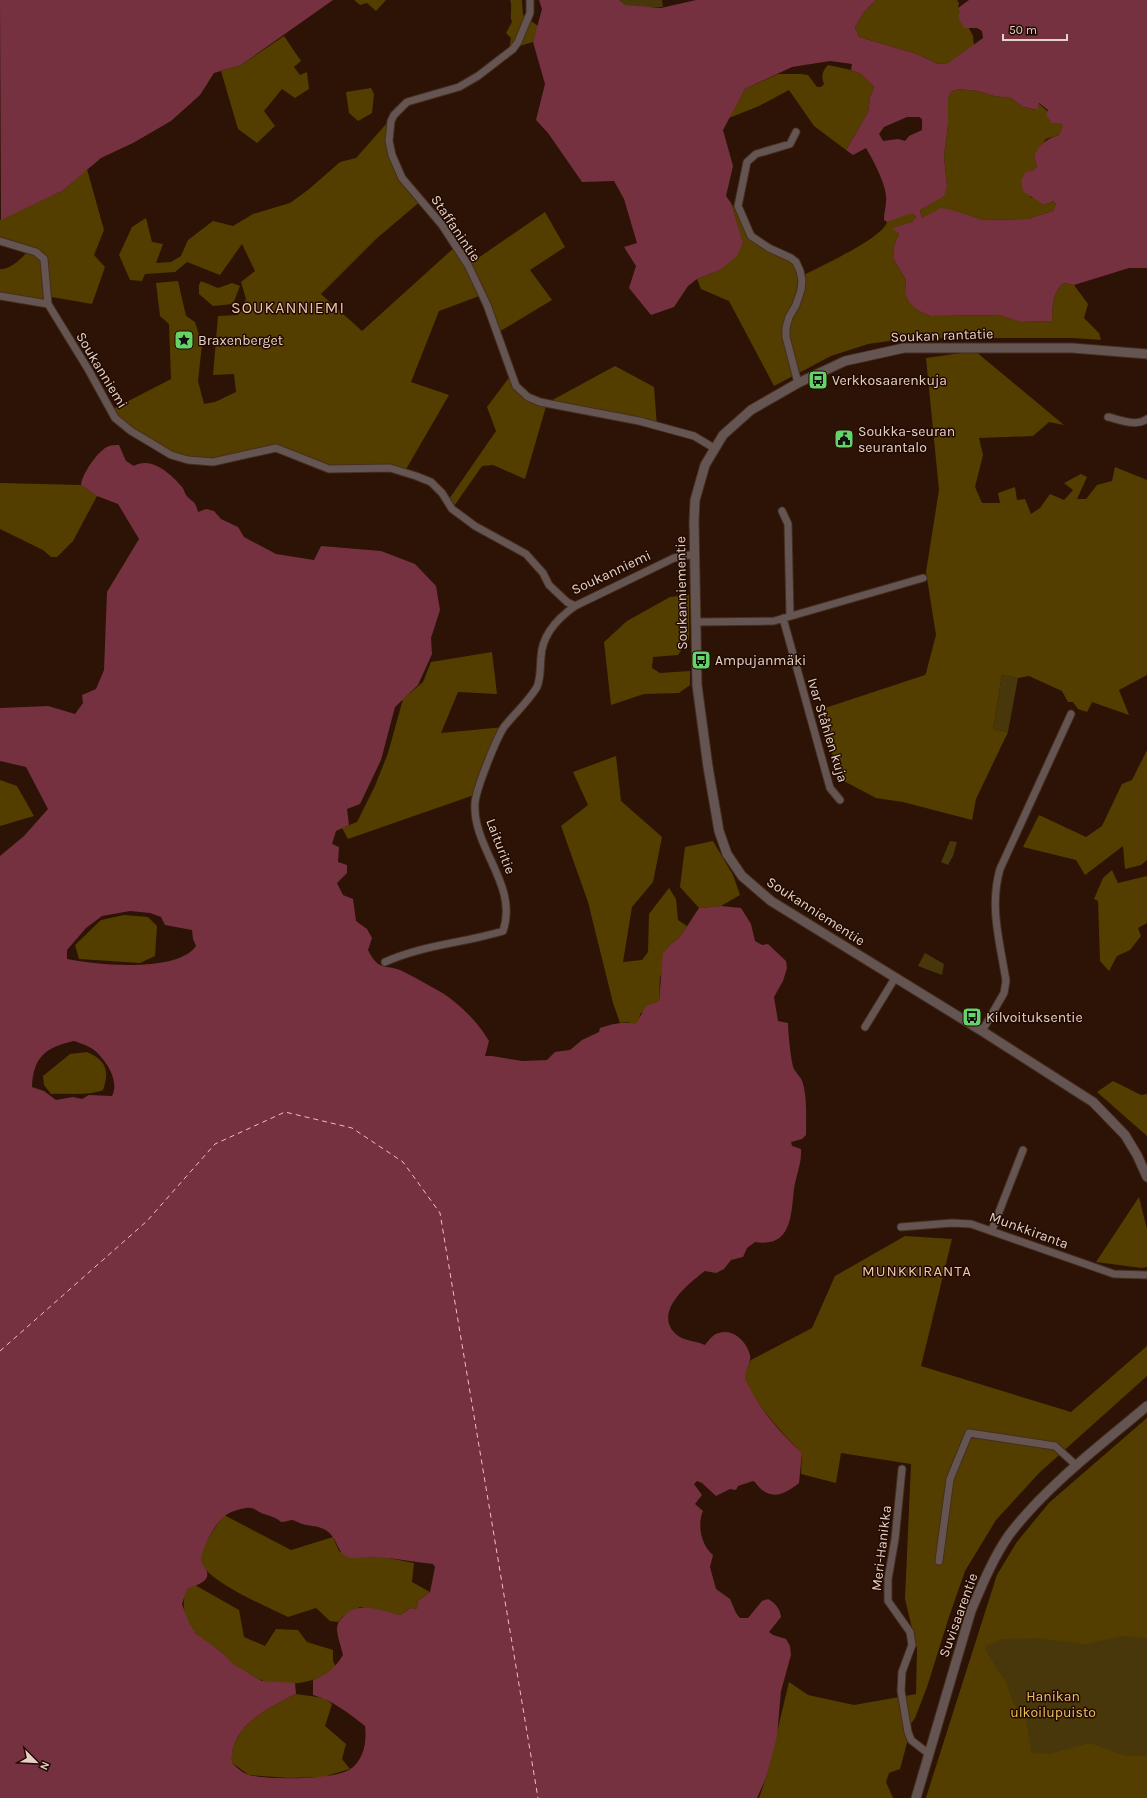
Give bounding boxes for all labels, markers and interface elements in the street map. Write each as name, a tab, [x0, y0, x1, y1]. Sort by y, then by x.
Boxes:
scale bar	[1003, 16, 1067, 42]
text: 50 m	[1009, 23, 1037, 37]
street label: Staffanintie	[427, 192, 484, 265]
district label: SOUKANNIEMI	[231, 298, 345, 317]
street label: Soukan rantatie	[890, 325, 994, 346]
street label: Soukanniemi	[72, 329, 131, 411]
place icon: Braxenberget	[173, 329, 195, 351]
place label: Braxenberget	[198, 332, 283, 349]
bus stop icon: Verkkosaarenkuja	[807, 369, 829, 391]
place label: Verkkosaarenkuja	[832, 372, 947, 389]
place label: Soukka-seuran seurantalo	[858, 423, 955, 456]
public building icon: Soukka-seuran seurantalo	[833, 428, 855, 450]
street label: Soukanniementie	[672, 536, 691, 650]
street label: Soukanniemi	[569, 547, 654, 598]
bus stop icon: Ampujanmäki	[690, 649, 712, 671]
place label: Ampujanmäki	[715, 652, 806, 669]
street label: Ivar Ståhlen kuja	[804, 676, 851, 784]
street label: Laituritie	[482, 816, 519, 876]
street label: Soukanniementie	[763, 873, 868, 950]
bus stop icon: Kilvoituksentie	[961, 1006, 983, 1028]
place label: Kilvoituksentie	[986, 1009, 1083, 1026]
street label: Munkkiranta	[987, 1208, 1071, 1253]
district label: MUNKKIRANTA	[862, 1262, 972, 1280]
street label: Meri-Hanikka	[868, 1504, 895, 1592]
street label: Suvisaarentie	[935, 1571, 982, 1660]
park label: Hanikan ulkoilupuisto	[1010, 1688, 1096, 1721]
north arrow	[16, 1742, 56, 1782]
text: N	[37, 1760, 52, 1772]

